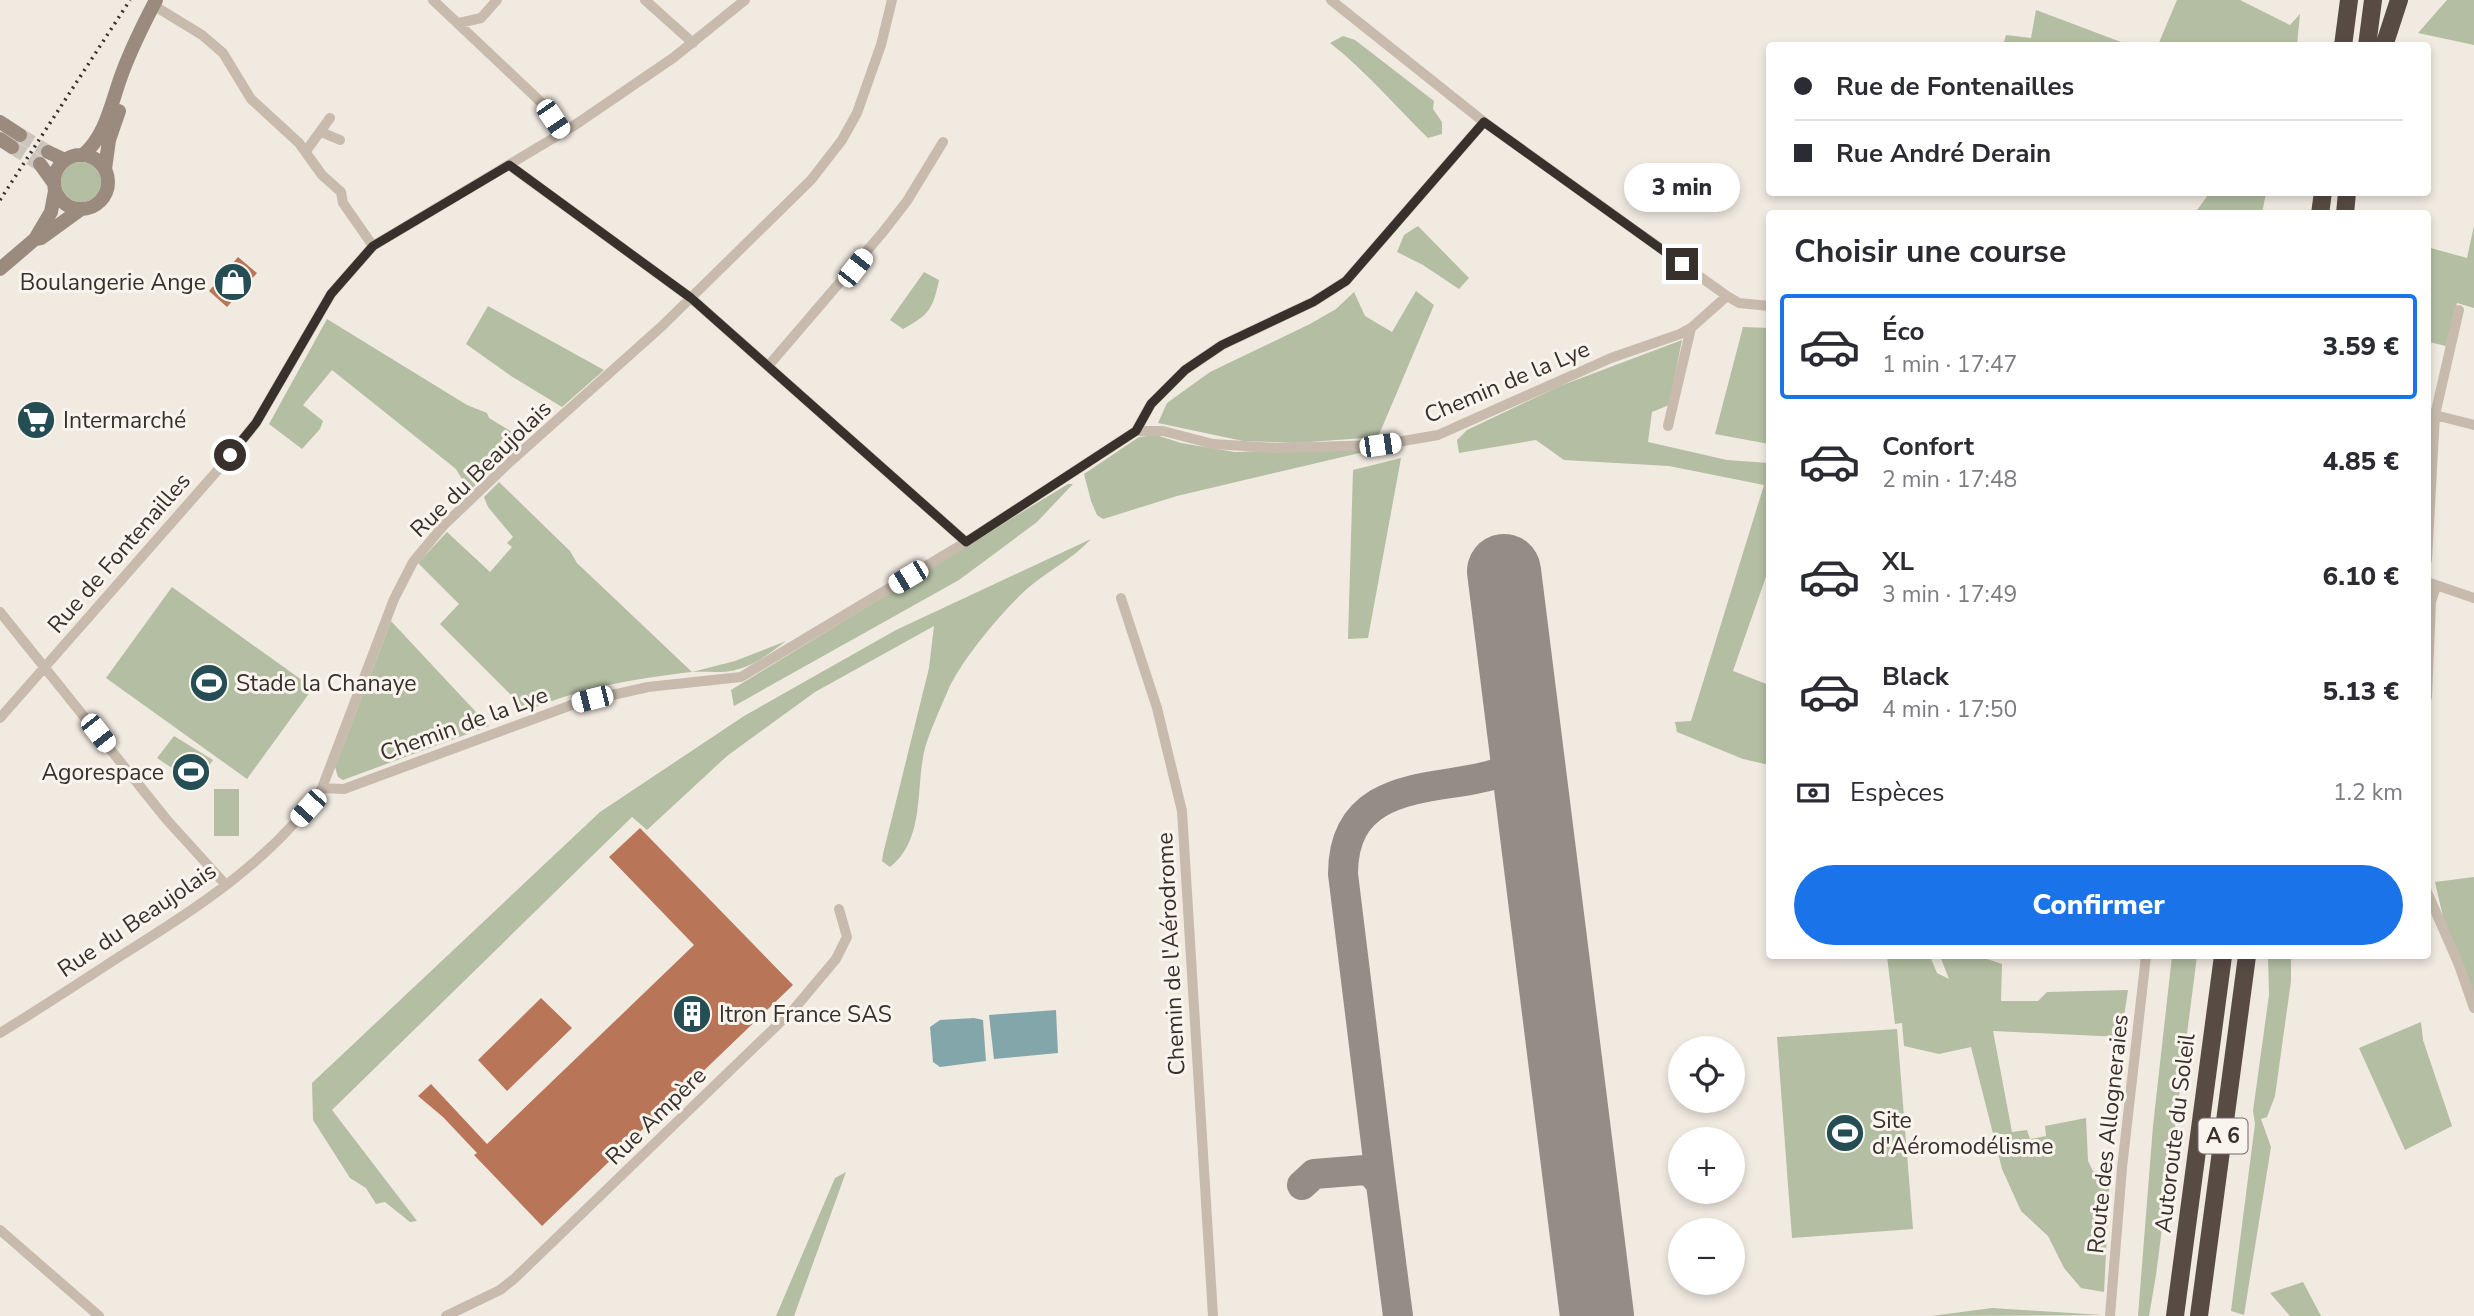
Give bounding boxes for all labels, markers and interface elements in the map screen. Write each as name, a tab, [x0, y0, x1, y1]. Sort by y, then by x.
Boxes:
text: Rue de Fontenailles	[1836, 69, 2074, 104]
car	[533, 96, 574, 142]
text: Rue André Derain	[1836, 136, 2051, 171]
callout: 3 min	[1624, 162, 1740, 212]
text: 3 min	[1652, 172, 1712, 203]
text: Choisir une course	[1794, 230, 2066, 273]
car	[834, 245, 877, 291]
route end	[1666, 248, 1698, 280]
shop icon: Boulangerie Ange	[212, 261, 254, 303]
place label: Boulangerie Ange	[20, 267, 206, 298]
text: Éco	[1882, 314, 1924, 349]
icon: car	[1798, 315, 1861, 378]
text: 3.59 €	[2323, 329, 2399, 364]
street label: Chemin de la Lye	[1420, 333, 1594, 431]
text: 1 min · 17:47	[1882, 349, 2017, 380]
street label: Rue du Beaujolais	[404, 394, 558, 544]
supermarket icon: Intermarché	[15, 399, 57, 441]
place label: Intermarché	[63, 405, 186, 436]
text: Confort	[1882, 429, 1974, 464]
icon: car	[1798, 430, 1861, 493]
car	[1358, 432, 1403, 458]
route start	[214, 439, 246, 471]
text: 4.85 €	[2323, 444, 2399, 479]
text: 2 min · 17:48	[1882, 464, 2017, 495]
street label: Rue de Fontenailles	[41, 466, 197, 640]
text: XL	[1882, 544, 1914, 579]
icon: car	[1798, 545, 1861, 608]
car	[885, 557, 932, 597]
text: 6.10 €	[2323, 559, 2399, 594]
text: 3 min · 17:49	[1882, 579, 2017, 610]
text: Black	[1882, 659, 1949, 694]
icon: car	[1798, 660, 1861, 723]
sports icon: Stade la Chanaye	[188, 662, 230, 704]
place label: Stade la Chanaye	[236, 668, 417, 699]
text: 5.13 €	[2323, 674, 2399, 709]
street label: Chemin de la Lye	[376, 679, 552, 769]
car	[570, 684, 615, 714]
text: 4 min · 17:50	[1882, 694, 2017, 725]
car	[77, 710, 120, 756]
sports icon: Agorespace	[170, 751, 212, 793]
place label: Agorespace	[41, 757, 164, 788]
icon: cash	[1794, 774, 1832, 812]
text: Espèces	[1850, 775, 1945, 810]
text: 1.2 km	[2333, 777, 2403, 808]
car	[287, 785, 330, 831]
street label: Chemin de l'Aérodrome	[1149, 832, 1193, 1076]
street label: Rue du Beaujolais	[52, 855, 222, 985]
button: Confirmer	[1794, 865, 2403, 945]
building icon: Itron France SAS	[671, 993, 713, 1035]
place label: Itron France SAS	[719, 999, 892, 1030]
street label: Route des Allogneraies	[2080, 1013, 2136, 1255]
street label: Autoroute du Soleil	[2147, 1031, 2203, 1234]
map controls	[1668, 1036, 1745, 1295]
button: locate	[1668, 1036, 1745, 1113]
street label: Rue Ampère	[599, 1060, 713, 1172]
place label: Site d'Aéromodélisme	[1872, 1105, 2054, 1162]
sports icon: Site d'Aéromodélisme	[1824, 1112, 1866, 1154]
road number: A 6	[2198, 1118, 2248, 1154]
button: +	[1668, 1127, 1745, 1204]
button: −	[1668, 1218, 1745, 1295]

